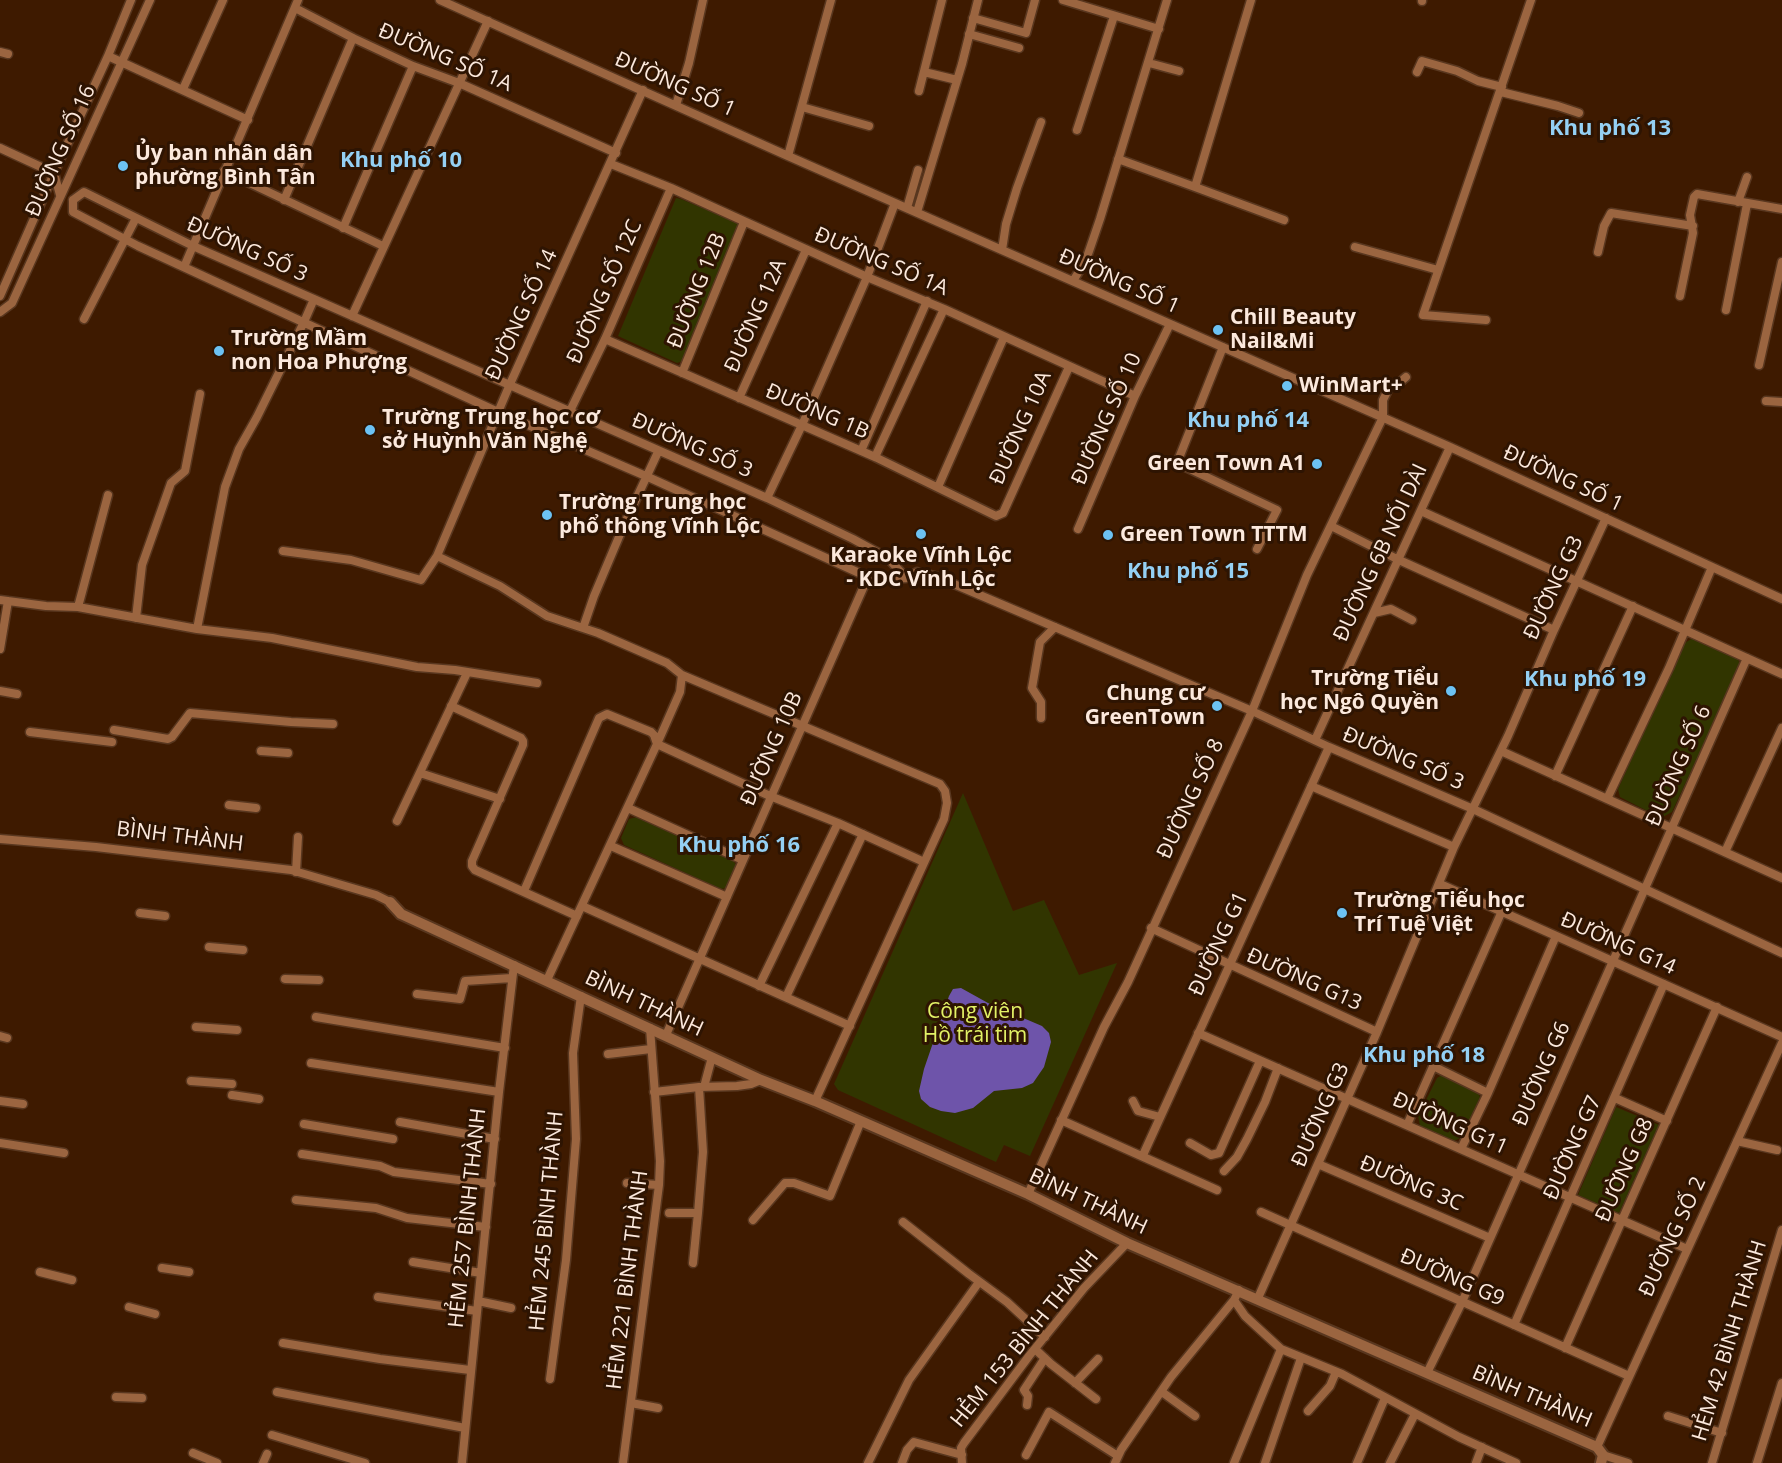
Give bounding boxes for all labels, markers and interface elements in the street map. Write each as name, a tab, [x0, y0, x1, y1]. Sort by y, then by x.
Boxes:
street label: ĐƯỜNG SỐ 1A	[374, 18, 516, 98]
street label: ĐƯỜNG SỐ 1	[611, 47, 739, 123]
street label: ĐƯỜNG SỐ 16	[21, 81, 101, 221]
district label: Khu phố 13	[1549, 116, 1671, 142]
place label: Ủy ban nhân dân phường Bình Tân	[135, 141, 316, 191]
district label: Khu phố 10	[340, 148, 462, 174]
marker: Ủy ban nhân dân phường Bình Tân	[116, 159, 130, 173]
street label: ĐƯỜNG SỐ 3	[183, 212, 311, 288]
street label: ĐƯỜNG SỐ 12C	[562, 216, 648, 368]
street label: ĐƯỜNG SỐ 1A	[810, 222, 952, 302]
street label: ĐƯỜNG 12B	[662, 230, 732, 352]
street label: ĐƯỜNG SỐ 1	[1055, 244, 1183, 320]
street label: ĐƯỜNG SỐ 14	[481, 245, 563, 385]
street label: ĐƯỜNG 12A	[720, 255, 792, 377]
place label: Chill Beauty Nail&Mi	[1230, 305, 1356, 355]
marker: Chill Beauty Nail&Mi	[1211, 323, 1225, 337]
place label: Trường Mầm non Hoa Phượng	[231, 326, 407, 376]
marker: Trường Mầm non Hoa Phượng	[212, 344, 226, 358]
street label: ĐƯỜNG SỐ 10	[1067, 349, 1147, 489]
street label: ĐƯỜNG 10A	[985, 367, 1057, 489]
place label: WinMart+	[1299, 373, 1403, 399]
street label: ĐƯỜNG 1B	[761, 379, 873, 445]
marker: WinMart+	[1280, 379, 1294, 393]
place label: Trường Trung học cơ sở Huỳnh Văn Nghệ	[382, 405, 600, 455]
street label: ĐƯỜNG SỐ 3	[628, 408, 756, 484]
district label: Khu phố 14	[1187, 408, 1309, 434]
marker: Trường Trung học cơ sở Huỳnh Văn Nghệ	[363, 423, 377, 437]
street label: ĐƯỜNG SỐ 1	[1499, 440, 1627, 518]
place label: Green Town A1	[1147, 451, 1305, 477]
marker: Green Town A1	[1310, 457, 1324, 471]
street label: ĐƯỜNG 6B NỐI DÀI	[1329, 460, 1433, 646]
place label: Trường Trung học phổ thông Vĩnh Lộc	[559, 490, 760, 540]
marker: Trường Trung học phổ thông Vĩnh Lộc	[540, 508, 554, 522]
place label: Green Town TTTM	[1120, 522, 1307, 548]
marker: Karaoke Vĩnh Lộc - KDC Vĩnh Lộc	[914, 527, 928, 541]
marker: Green Town TTTM	[1101, 528, 1115, 542]
street label: ĐƯỜNG G3	[1519, 532, 1589, 644]
place label: Karaoke Vĩnh Lộc - KDC Vĩnh Lộc	[830, 543, 1012, 593]
district label: Khu phố 15	[1127, 559, 1249, 585]
place label: Trường Tiểu học Ngô Quyền	[1280, 666, 1439, 716]
district label: Khu phố 19	[1524, 667, 1646, 693]
place label: Chung cư GreenTown	[1085, 681, 1205, 731]
marker: Trường Tiểu học Ngô Quyền	[1444, 684, 1458, 698]
street label: ĐƯỜNG 10B	[736, 688, 808, 810]
marker: Chung cư GreenTown	[1210, 699, 1224, 713]
street label: ĐƯỜNG SỐ 6	[1641, 702, 1717, 830]
street label: ĐƯỜNG SỐ 3	[1338, 722, 1468, 796]
street label: ĐƯỜNG SỐ 8	[1152, 735, 1230, 863]
street label: BÌNH THÀNH	[115, 817, 245, 857]
district label: Khu phố 16	[678, 833, 800, 859]
street label: ĐƯỜNG G1	[1184, 888, 1254, 1000]
place label: Trường Tiểu học Trí Tuệ Việt	[1354, 888, 1525, 938]
marker: Trường Tiểu học Trí Tuệ Việt	[1335, 906, 1349, 920]
street label: ĐƯỜNG G14	[1556, 907, 1680, 981]
street label: ĐƯỜNG G13	[1242, 943, 1366, 1017]
street label: BÌNH THÀNH	[581, 966, 707, 1042]
park label: Công viên Hồ trái tim	[923, 999, 1027, 1049]
street label: ĐƯỜNG G6	[1508, 1018, 1576, 1130]
district label: Khu phố 18	[1363, 1043, 1485, 1069]
street label: ĐƯỜNG G3	[1287, 1059, 1355, 1171]
street label: ĐƯỜNG G11	[1388, 1087, 1512, 1161]
street label: ĐƯỜNG G7	[1539, 1092, 1607, 1204]
street label: HẺM 257 BÌNH THÀNH	[444, 1107, 492, 1329]
street label: HẺM 245 BÌNH THÀNH	[525, 1110, 569, 1332]
street label: ĐƯỜNG G8	[1591, 1114, 1659, 1226]
street label: ĐƯỜNG 3C	[1356, 1151, 1466, 1217]
street label: BÌNH THÀNH	[1025, 1164, 1151, 1240]
street label: HẺM 221 BÌNH THÀNH	[602, 1169, 654, 1391]
street label: ĐƯỜNG SỐ 2	[1634, 1173, 1712, 1301]
street label: HẺM 42 BÌNH THÀNH	[1687, 1237, 1773, 1445]
street label: ĐƯỜNG G9	[1396, 1244, 1508, 1312]
street label: HẺM 153 BÌNH THÀNH	[946, 1245, 1104, 1433]
street label: BÌNH THÀNH	[1468, 1360, 1596, 1434]

